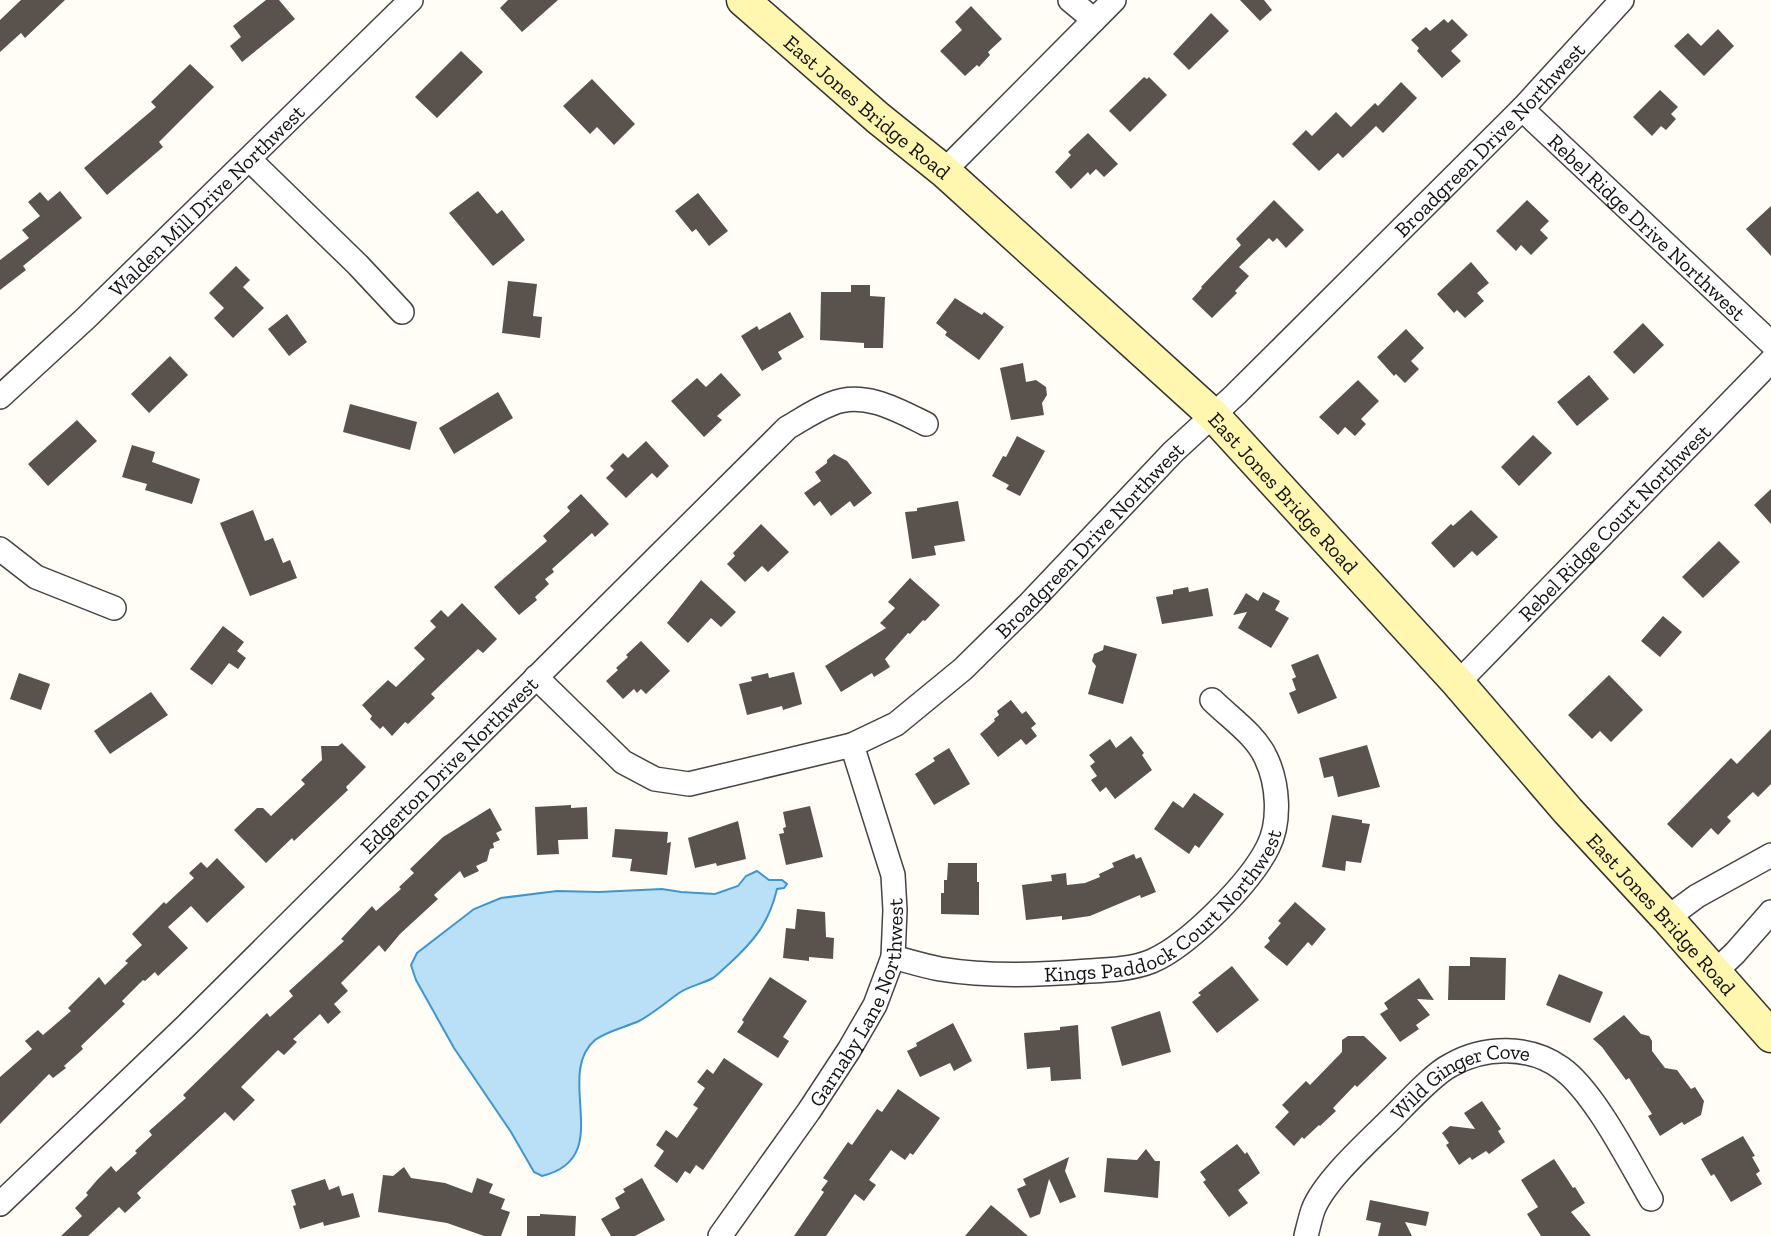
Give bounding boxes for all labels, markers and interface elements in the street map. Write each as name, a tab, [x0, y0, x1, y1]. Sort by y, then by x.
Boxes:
street label: East Jones Bridge Road	[779, 29, 956, 184]
street label: Broadgreen Drive Northwest	[1389, 37, 1590, 242]
street label: Walden Mill Drive Northwest	[103, 99, 309, 302]
street label: Rebel Ridge Drive Northwest	[1544, 128, 1751, 326]
street label: East Jones Bridge Road	[1204, 406, 1364, 579]
street label: Rebel Ridge Court Northwest	[1513, 419, 1715, 626]
street label: Broadgreen Drive Northwest	[990, 436, 1189, 643]
street label: Edgerton Drive Northwest	[355, 671, 543, 858]
street label: Kings Paddock Court Northwest	[1043, 826, 1286, 986]
street label: East Jones Bridge Road	[1582, 827, 1742, 1000]
street label: Garnaby Lane Northwest	[803, 898, 908, 1111]
street label: Wild Ginger Cove	[1385, 1038, 1533, 1125]

